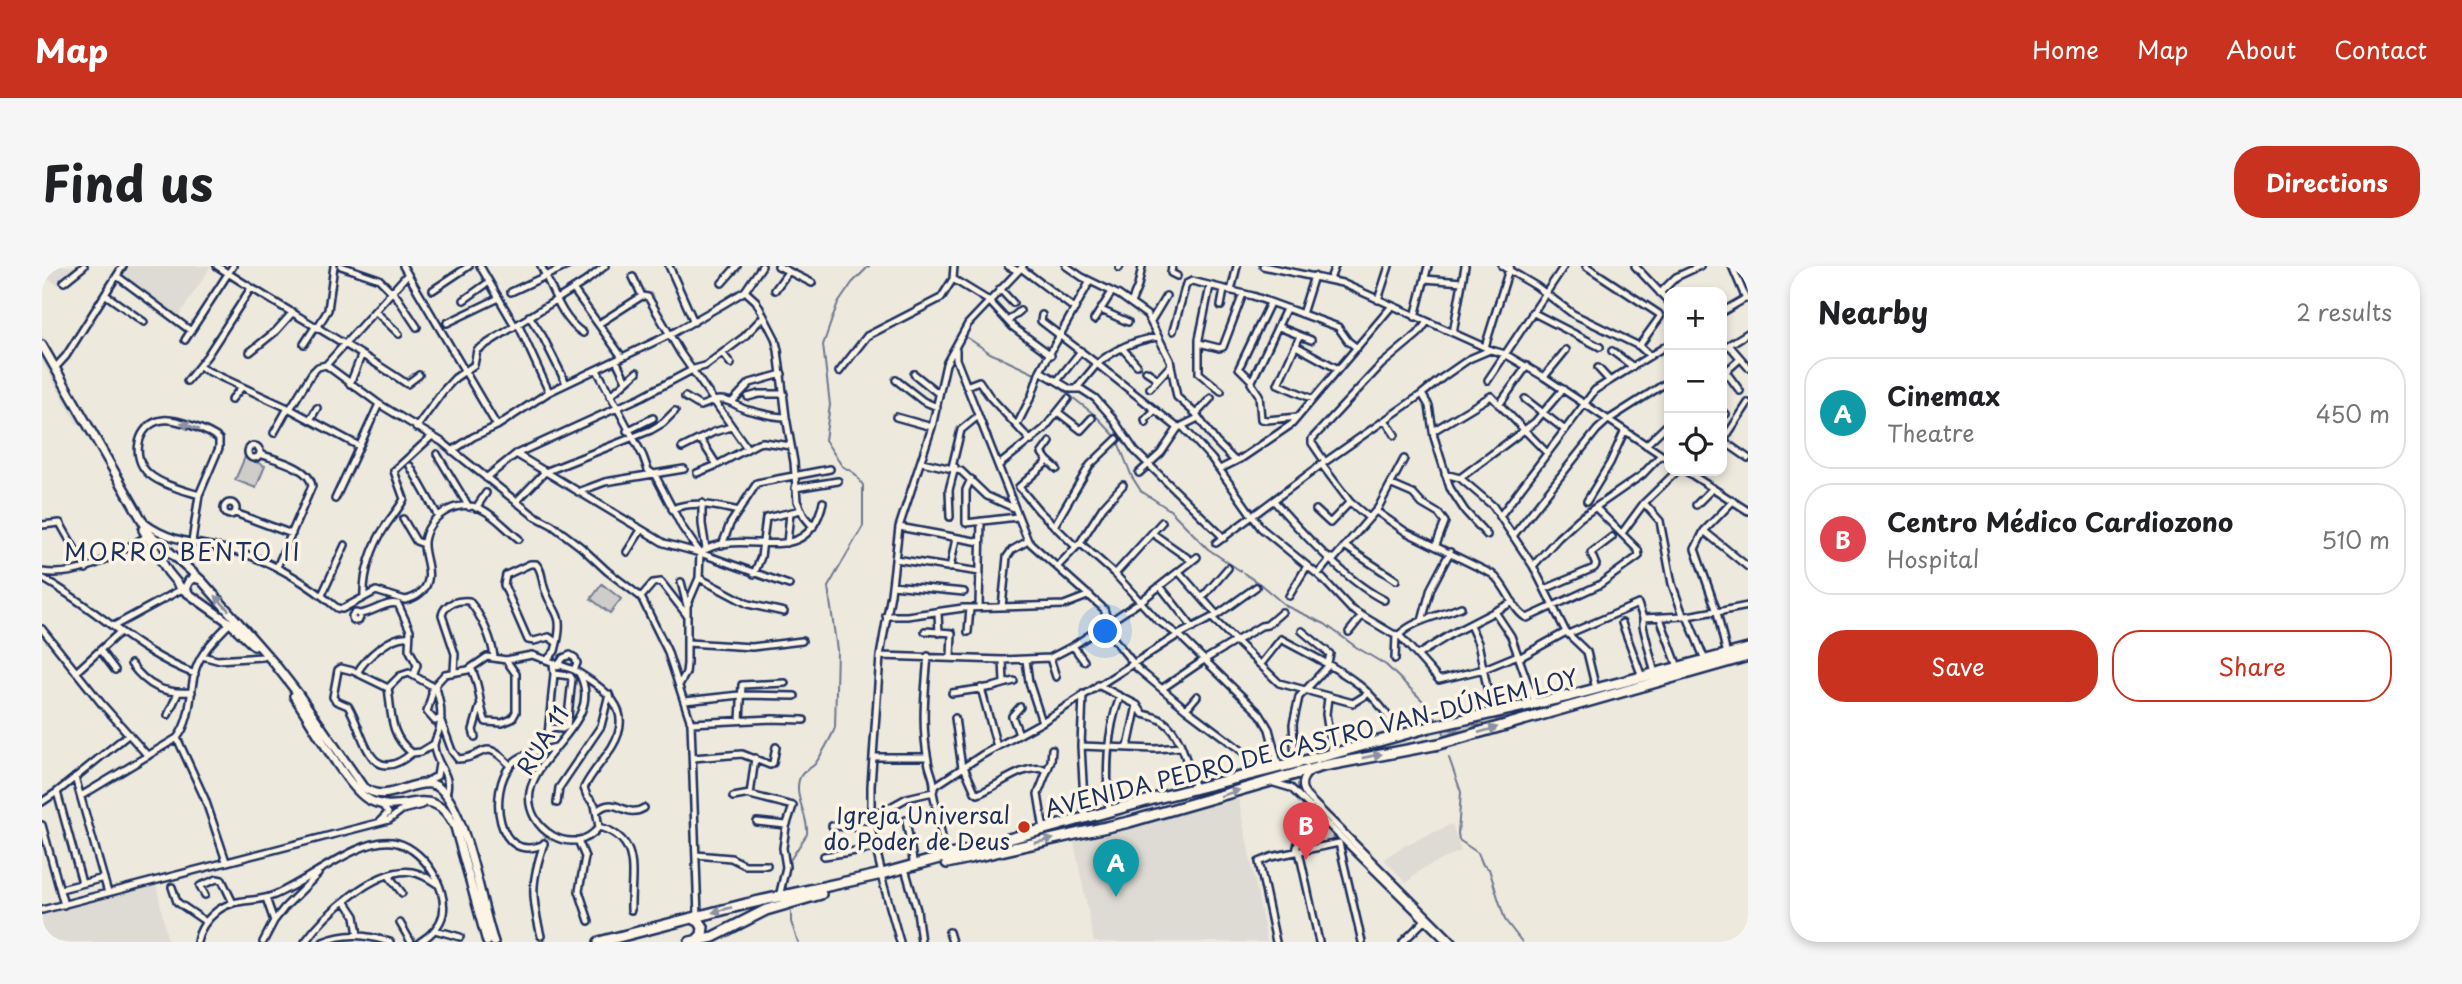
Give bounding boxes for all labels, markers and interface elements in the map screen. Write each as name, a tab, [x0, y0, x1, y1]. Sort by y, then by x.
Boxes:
text: Map	[35, 24, 108, 74]
text: Home	[2032, 31, 2099, 67]
text: Map	[2137, 31, 2188, 67]
text: About	[2226, 31, 2296, 67]
text: Contact	[2334, 31, 2427, 67]
text: Find us	[42, 145, 213, 219]
button: Directions	[2234, 146, 2420, 218]
map controls	[1664, 287, 1727, 476]
button: +	[1664, 287, 1727, 350]
text: Nearby	[1818, 289, 1928, 334]
text: 2 results	[2296, 294, 2392, 329]
button: −	[1664, 350, 1727, 413]
text: Cinemax	[1887, 376, 2000, 415]
text: A	[1834, 396, 1852, 431]
text: 450 m	[2316, 396, 2390, 431]
button: locate	[1664, 413, 1727, 476]
text: Theatre	[1887, 415, 1974, 450]
one-way arrow	[179, 420, 200, 431]
text: Centro Médico Cardiozono	[1887, 502, 2233, 541]
text: B	[1835, 522, 1851, 557]
text: 510 m	[2321, 522, 2390, 557]
district label: MORRO BENTO II	[64, 533, 302, 569]
text: Hospital	[1887, 541, 1979, 576]
one-way arrow	[214, 595, 230, 612]
your location	[1088, 614, 1122, 648]
button: Save	[1818, 630, 2098, 702]
button: Share	[2112, 630, 2392, 702]
street label: AVENIDA PEDRO DE CASTRO VAN-DÚNEM LOY	[1041, 659, 1581, 825]
street label: RUA 11	[507, 699, 577, 781]
one-way arrow	[1477, 724, 1499, 735]
one-way arrow	[1361, 751, 1383, 762]
one-way arrow	[1219, 787, 1240, 798]
place label: Igreja Universal do Poder de Deus	[824, 797, 1010, 858]
pin: B	[1283, 802, 1329, 860]
marker: Igreja Universal do Poder de Deus	[1016, 819, 1032, 835]
one-way arrow	[1033, 836, 1055, 847]
pin: A	[1093, 839, 1139, 897]
one-way arrow	[711, 905, 732, 915]

